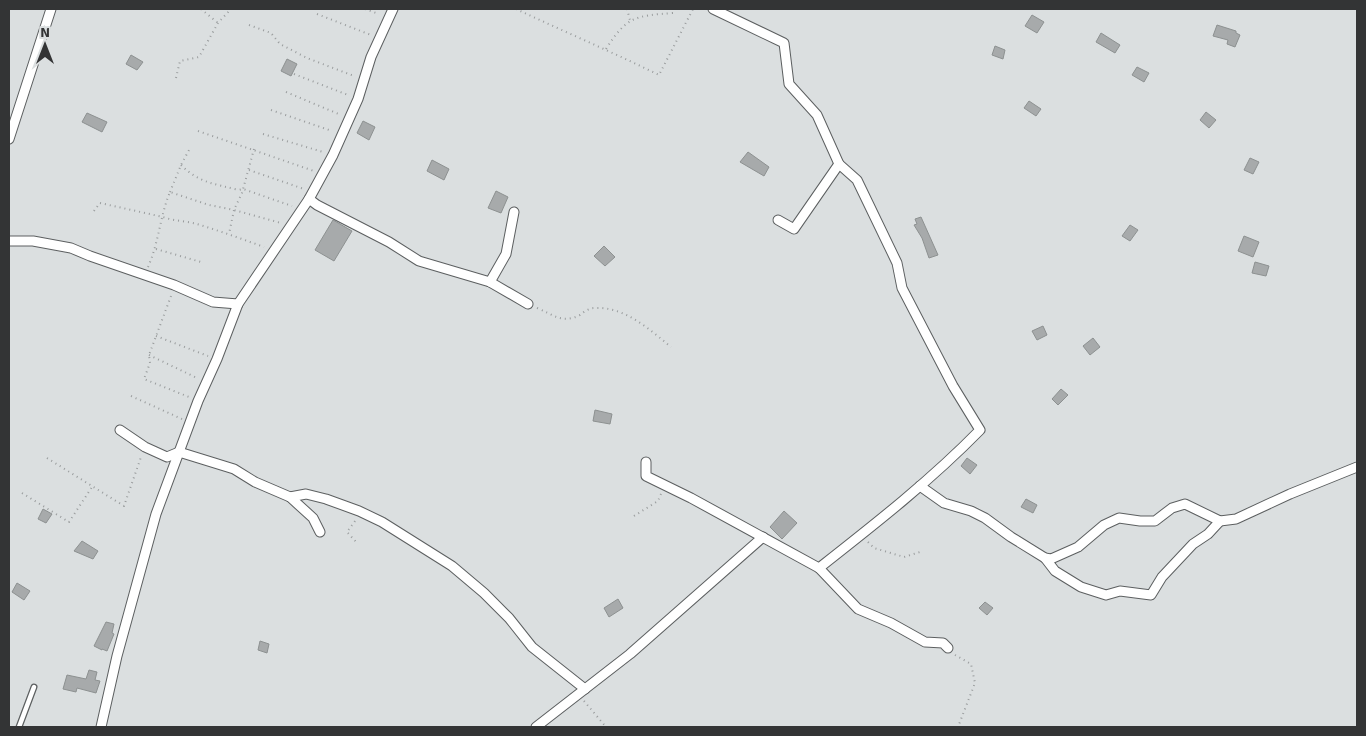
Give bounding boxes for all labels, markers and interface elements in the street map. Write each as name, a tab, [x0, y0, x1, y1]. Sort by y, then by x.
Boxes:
north arrow	[20, 20, 70, 70]
text: N	[40, 24, 50, 41]

